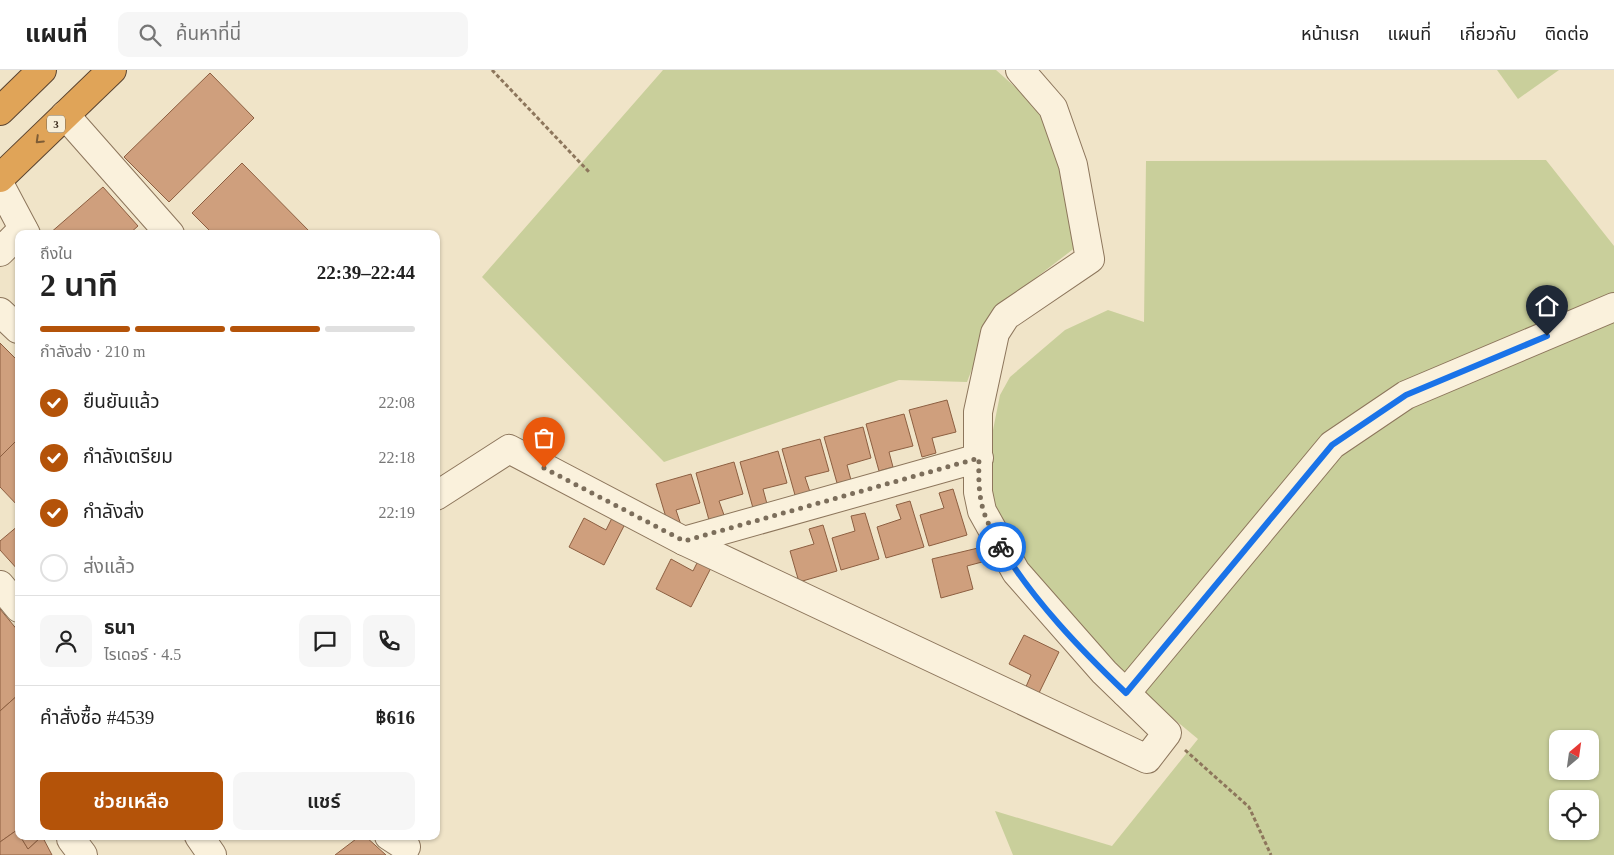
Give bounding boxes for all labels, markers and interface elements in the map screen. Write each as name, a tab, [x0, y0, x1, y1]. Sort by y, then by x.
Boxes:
search box	[118, 12, 468, 57]
text: แผนที่	[25, 21, 88, 47]
icon: search	[136, 21, 164, 49]
text: ค้นหาที่นี่	[176, 23, 241, 44]
text: หน้าแรก	[1301, 24, 1359, 44]
text: แผนที่	[1387, 24, 1431, 44]
text: เกี่ยวกับ	[1459, 24, 1517, 44]
text: ติดต่อ	[1545, 24, 1589, 44]
road number: 3	[47, 116, 65, 132]
one-way arrow	[36, 134, 45, 143]
text: ถึงใน	[40, 245, 73, 262]
text: 22:39–22:44	[317, 262, 415, 283]
text: 2 นาที	[40, 267, 118, 303]
pin	[1526, 285, 1568, 336]
icon: home	[1533, 292, 1561, 320]
text: กำลังส่ง · 210 m	[40, 343, 145, 360]
icon: check	[40, 389, 68, 417]
text: ยืนยันแล้ว	[83, 391, 160, 412]
text: 22:08	[379, 394, 415, 411]
pin	[523, 417, 565, 468]
icon: bag	[530, 424, 558, 452]
icon: check	[40, 444, 68, 472]
text: กำลังเตรียม	[83, 446, 173, 467]
text: 22:18	[379, 449, 415, 466]
icon: check	[40, 499, 68, 527]
text: กำลังส่ง	[83, 501, 144, 522]
text: 22:19	[379, 504, 415, 521]
courier	[976, 522, 1026, 572]
icon: bike	[987, 533, 1015, 561]
text: ส่งแล้ว	[83, 556, 135, 577]
button: person	[40, 615, 92, 667]
button: chat	[299, 615, 351, 667]
button: phone	[363, 615, 415, 667]
text: ธนา	[104, 617, 135, 638]
text: ไรเดอร์ · 4.5	[104, 646, 181, 663]
text: คำสั่งซื้อ #4539	[40, 707, 154, 728]
text: ฿616	[375, 707, 415, 728]
north arrow	[1549, 730, 1599, 780]
map controls	[1549, 730, 1599, 840]
button: ช่วยเหลือ	[40, 772, 223, 830]
button: แชร์	[233, 772, 415, 830]
button: locate	[1549, 790, 1599, 840]

